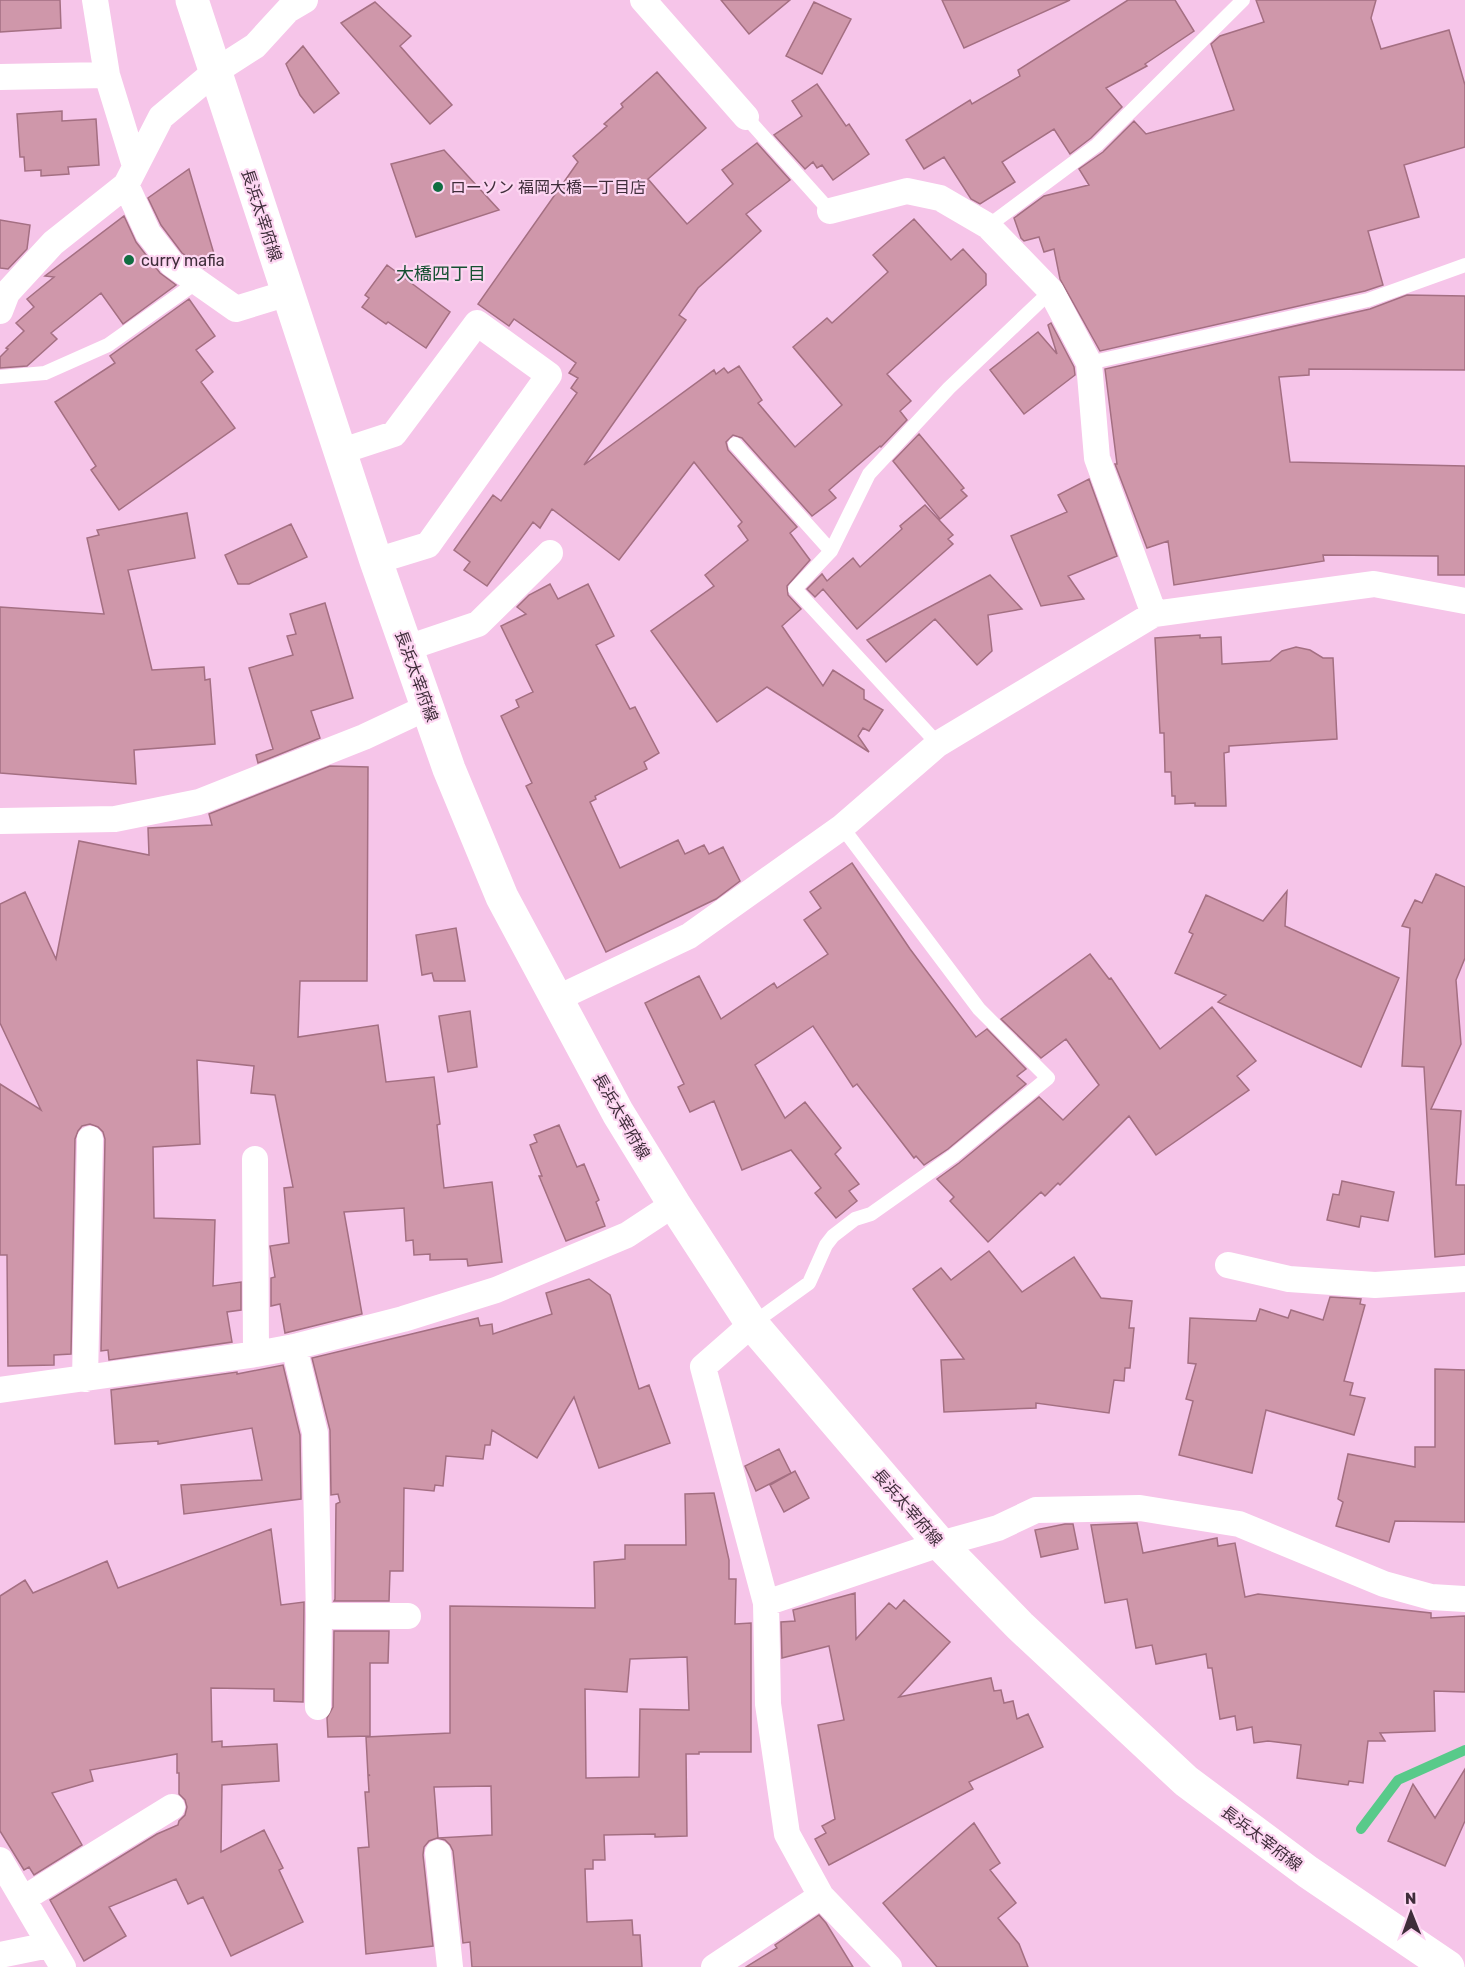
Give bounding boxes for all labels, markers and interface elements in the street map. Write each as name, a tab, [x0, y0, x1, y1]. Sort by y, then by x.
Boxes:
street label: 長浜太宰府線	[238, 167, 285, 264]
place label: ローソン 福岡大橋一丁目店	[450, 178, 646, 197]
marker: ローソン 福岡大橋一丁目店	[431, 180, 445, 194]
place label: curry mafia	[141, 251, 225, 270]
marker: curry mafia	[122, 253, 136, 267]
district label: 大橋四丁目	[396, 263, 486, 285]
street label: 長浜太宰府線	[391, 628, 442, 725]
street label: 長浜太宰府線	[589, 1070, 654, 1163]
street label: 長浜太宰府線	[869, 1465, 946, 1550]
street label: 長浜太宰府線	[1218, 1802, 1306, 1875]
north arrow	[1381, 1883, 1441, 1943]
text: N	[1405, 1889, 1417, 1908]

